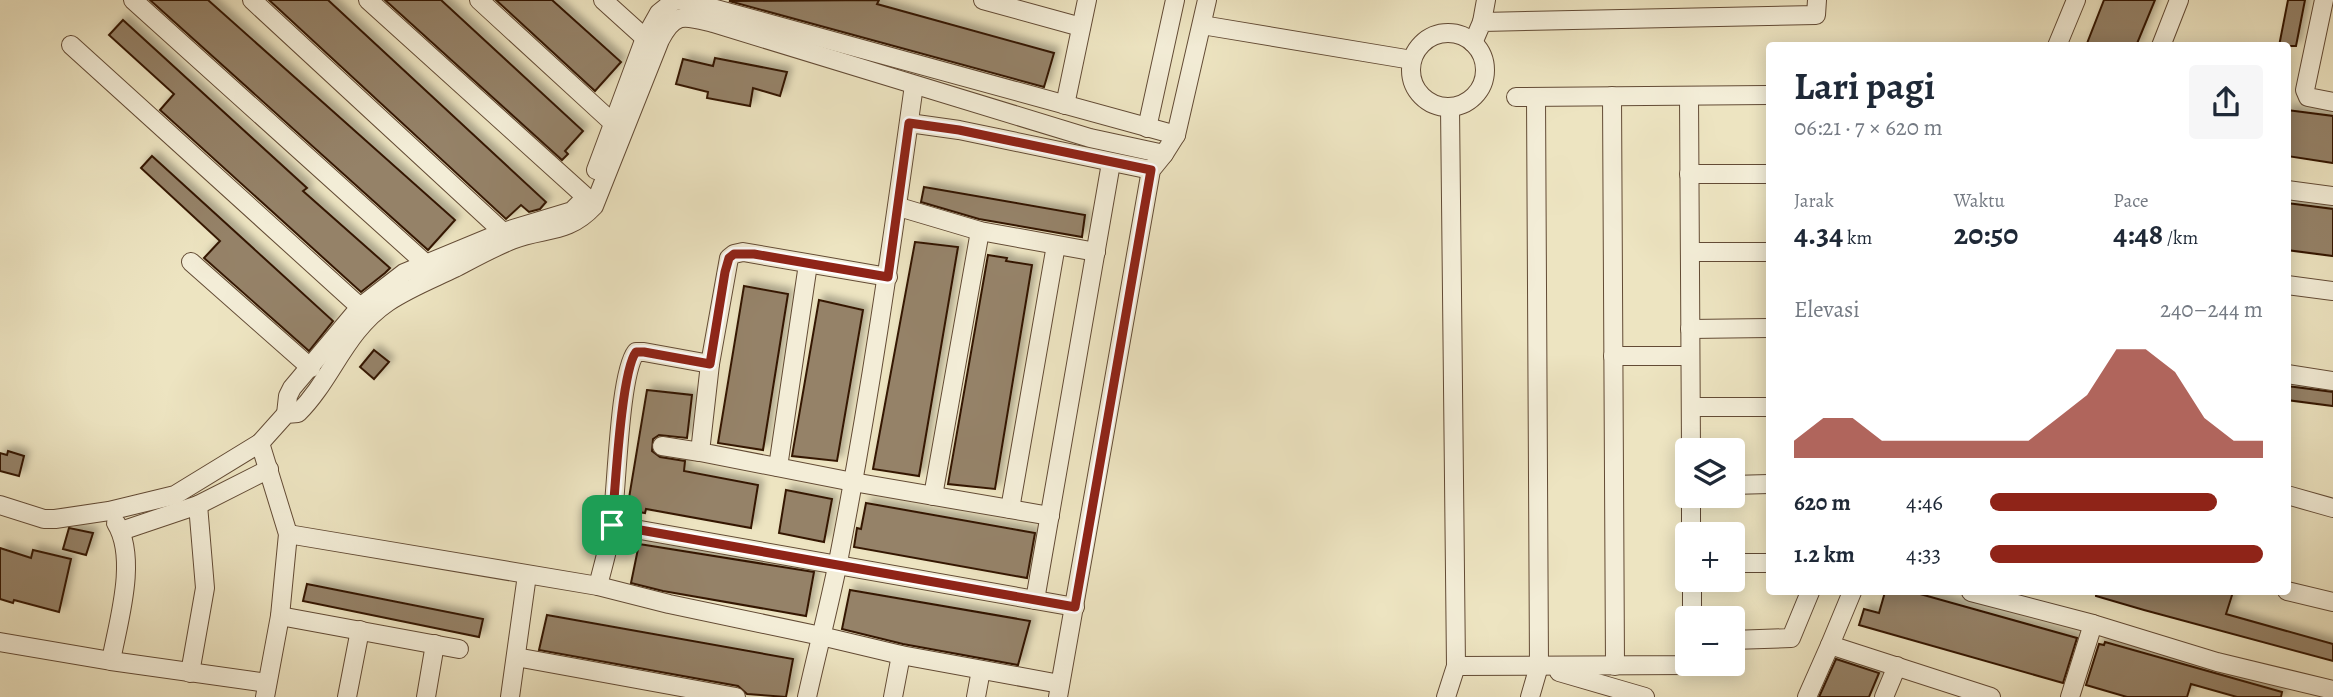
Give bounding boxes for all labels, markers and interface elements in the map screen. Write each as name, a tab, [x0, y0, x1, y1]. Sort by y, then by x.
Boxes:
text: Lari pagi	[1794, 60, 1935, 112]
button: share	[2189, 65, 2263, 139]
text: 06:21 · 7 × 620 m	[1794, 112, 1943, 143]
text: Jarak	[1794, 188, 1834, 214]
text: Waktu	[1954, 188, 2005, 214]
text: Pace	[2113, 188, 2149, 214]
text: 4.34	[1794, 214, 1843, 254]
text: 20:50	[1954, 214, 2018, 254]
text: 4:48	[2113, 214, 2163, 254]
text: km	[1843, 225, 1872, 251]
text: /km	[2163, 225, 2198, 251]
text: Elevasi	[1794, 294, 1860, 325]
text: 240–244 m	[2160, 294, 2263, 325]
map controls	[1675, 438, 1745, 676]
button: layers	[1675, 438, 1745, 508]
text: 620 m	[1794, 487, 1851, 518]
text: 4:46	[1906, 487, 1943, 518]
pin	[582, 495, 642, 555]
icon: arrive	[593, 506, 631, 544]
button: +	[1675, 522, 1745, 592]
text: 1.2 km	[1794, 539, 1855, 570]
text: 4:33	[1906, 539, 1941, 570]
button: −	[1675, 606, 1745, 676]

